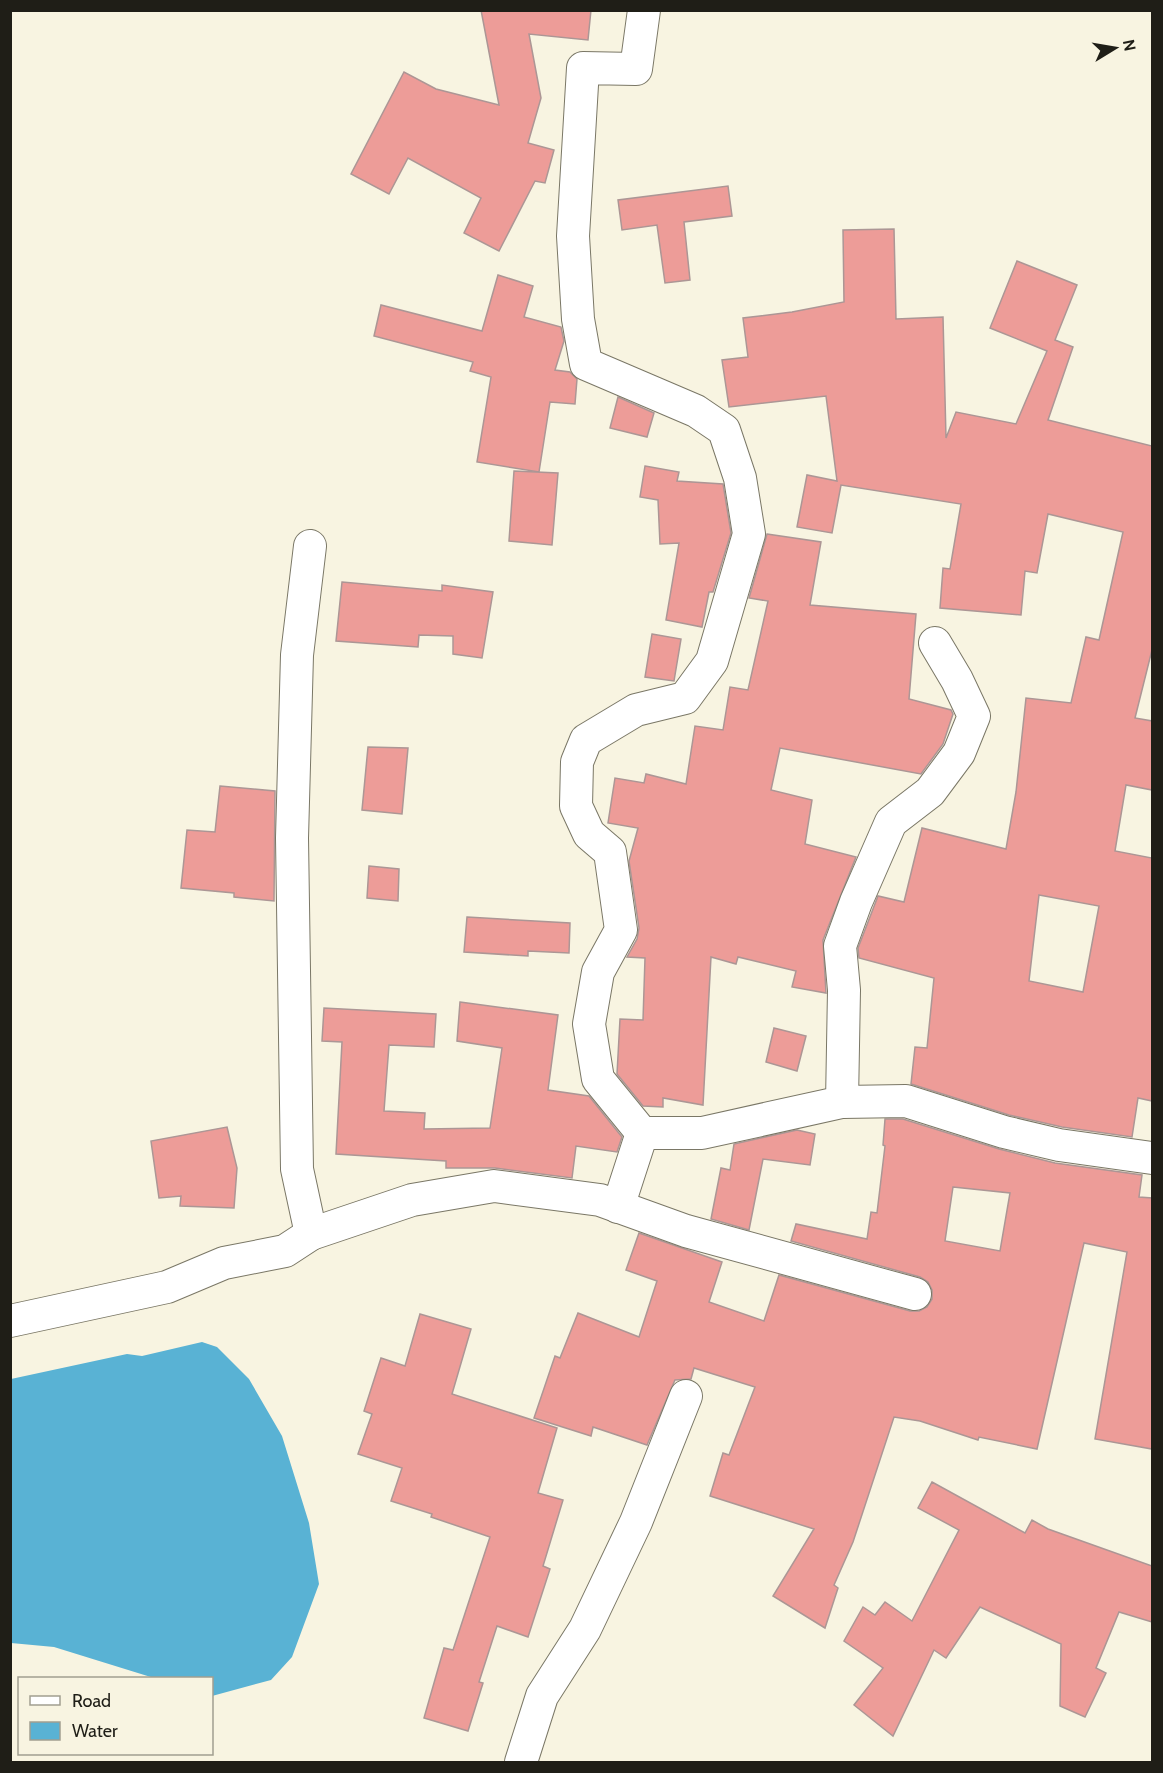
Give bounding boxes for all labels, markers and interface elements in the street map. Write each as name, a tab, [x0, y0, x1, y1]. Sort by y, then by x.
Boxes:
north arrow	[1085, 18, 1145, 78]
text: N	[1119, 38, 1140, 53]
legend	[18, 1677, 213, 1755]
text: Road	[72, 1690, 111, 1712]
text: Water	[72, 1720, 118, 1742]

